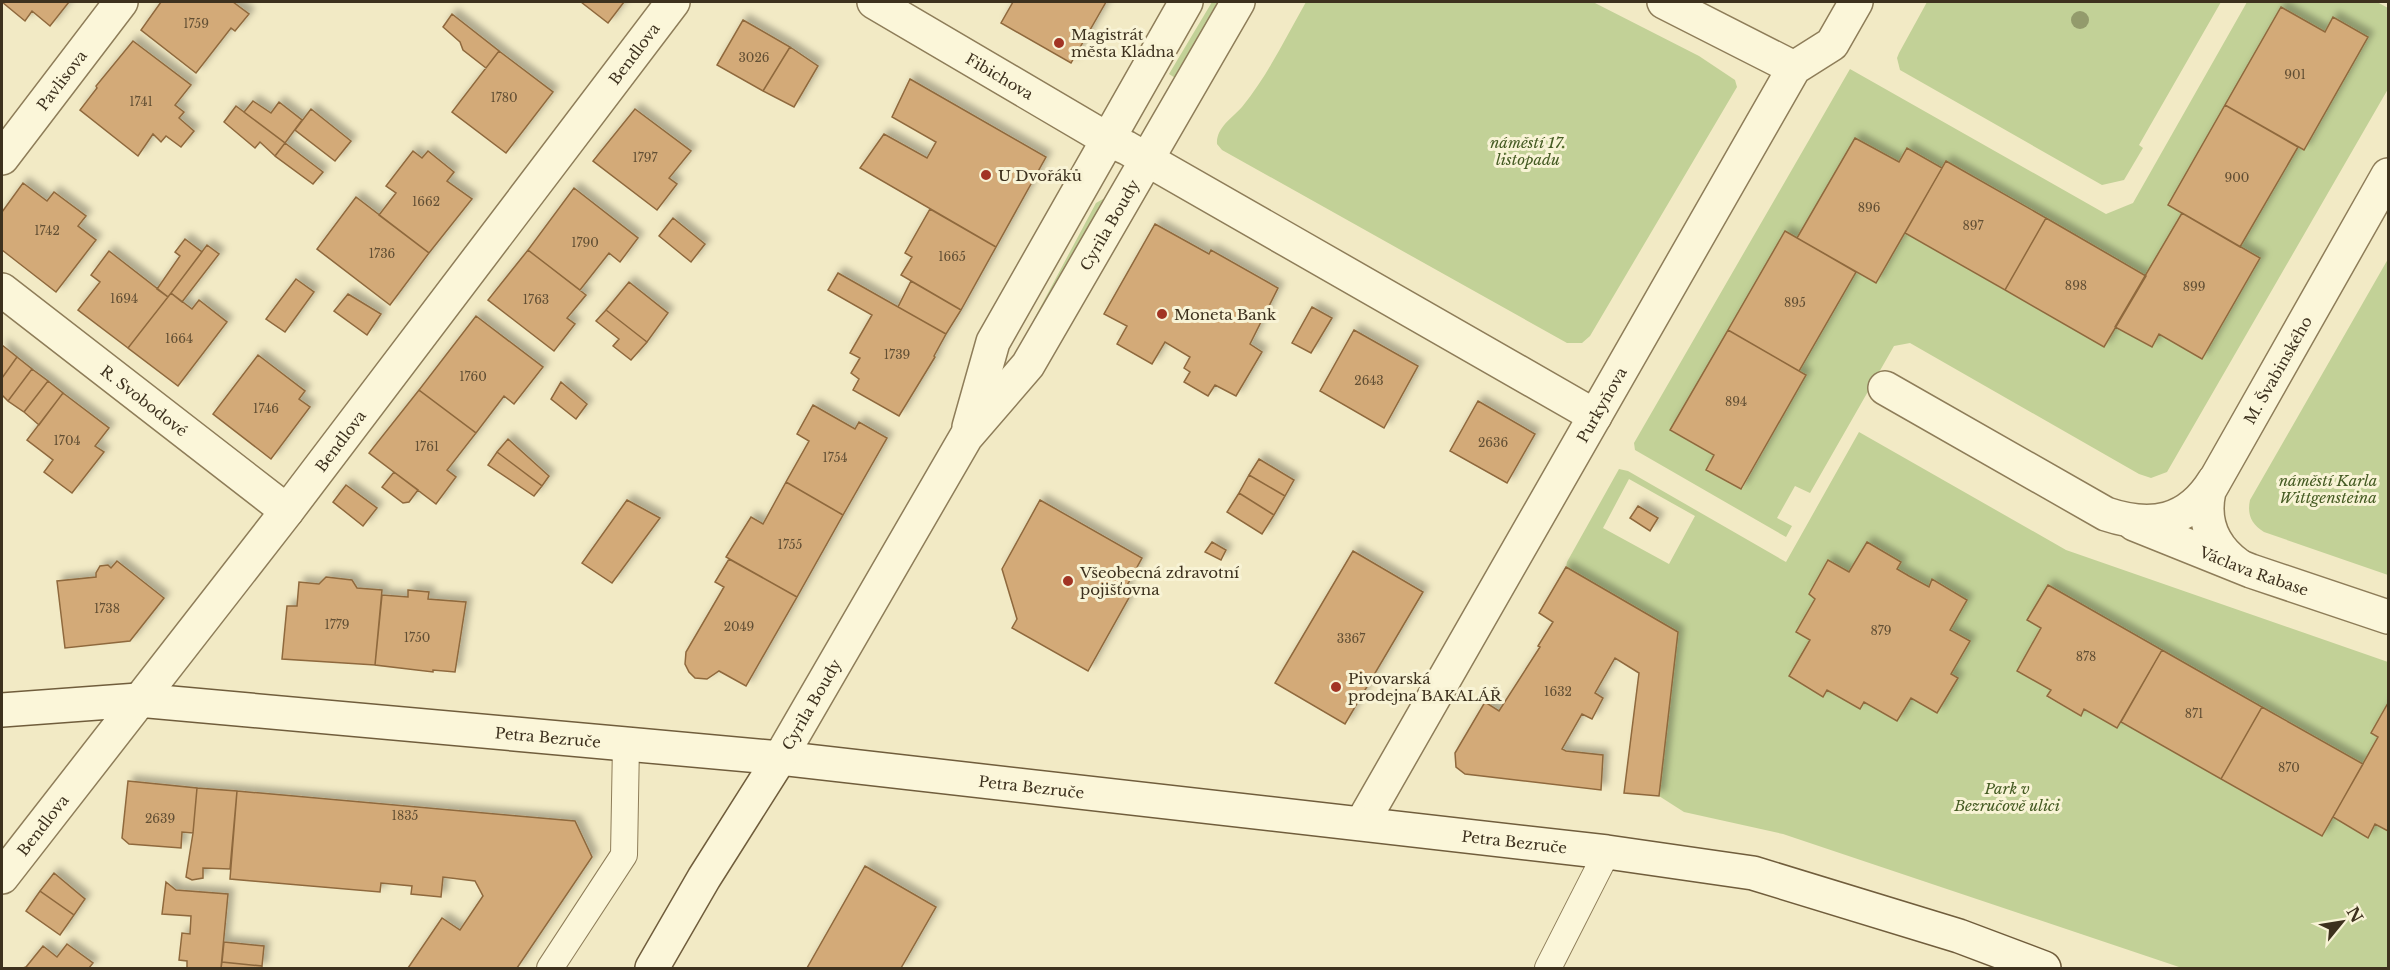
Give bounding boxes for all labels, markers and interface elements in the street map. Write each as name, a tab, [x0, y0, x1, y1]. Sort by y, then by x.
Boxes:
house number: 1759	[183, 16, 209, 31]
street label: Bendlova	[604, 18, 664, 88]
place label: Magistrát města Kladna	[1071, 25, 1175, 61]
marker: Magistrát města Kladna	[1052, 36, 1066, 50]
street label: Pavlisova	[32, 46, 91, 114]
street label: Fibichova	[963, 49, 1038, 104]
house number: 3026	[738, 50, 770, 65]
house number: 901	[2284, 67, 2306, 82]
house number: 1780	[490, 90, 518, 105]
house number: 1741	[129, 94, 153, 109]
park label: náměstí 17. listopadu	[1490, 133, 1566, 169]
house number: 1797	[632, 150, 659, 165]
place label: U Dvořáků	[998, 166, 1082, 185]
marker: U Dvořáků	[979, 168, 993, 182]
house number: 900	[2225, 170, 2249, 185]
street label: Cyrila Boudy	[1075, 175, 1143, 274]
house number: 1662	[412, 194, 440, 209]
house number: 896	[1858, 200, 1881, 215]
house number: 897	[1962, 218, 1984, 233]
house number: 1742	[34, 223, 60, 238]
house number: 1790	[571, 235, 599, 250]
house number: 1736	[369, 246, 396, 261]
house number: 1665	[938, 249, 966, 264]
house number: 898	[2065, 278, 2087, 293]
house number: 899	[2183, 279, 2205, 294]
house number: 1694	[110, 291, 138, 306]
house number: 1763	[523, 292, 549, 307]
house number: 895	[1784, 295, 1806, 310]
place label: Moneta Bank	[1174, 305, 1277, 324]
marker: Moneta Bank	[1155, 307, 1169, 321]
street label: M. Švabinského	[2240, 312, 2316, 427]
house number: 1664	[165, 331, 193, 346]
house number: 1739	[884, 347, 910, 362]
street label: R. Svobodové	[97, 361, 192, 440]
street label: Purkyňova	[1572, 363, 1631, 446]
house number: 1760	[459, 369, 487, 384]
house number: 2643	[1354, 373, 1384, 388]
house number: 894	[1725, 394, 1747, 409]
house number: 1746	[253, 401, 279, 416]
street label: Bendlova	[311, 406, 370, 475]
house number: 1704	[54, 433, 80, 448]
house number: 2636	[1478, 435, 1508, 450]
house number: 1761	[415, 439, 439, 454]
house number: 1754	[822, 450, 848, 465]
park label: náměstí Karla Wittgensteina	[2279, 471, 2377, 507]
house number: 1755	[778, 537, 803, 552]
street label: Václava Rabase	[2196, 542, 2311, 599]
place label: Všeobecná zdravotní pojišťovna	[1079, 563, 1240, 599]
marker: Všeobecná zdravotní pojišťovna	[1061, 574, 1075, 588]
house number: 1738	[94, 601, 120, 616]
house number: 1779	[324, 617, 350, 632]
house number: 2049	[724, 619, 754, 634]
house number: 879	[1870, 623, 1892, 638]
house number: 1750	[404, 630, 430, 645]
house number: 3367	[1337, 631, 1366, 646]
house number: 878	[2076, 649, 2096, 664]
street label: Cyrila Boudy	[777, 655, 845, 753]
place label: Pivovarská prodejna BAKALÁŘ	[1348, 669, 1503, 705]
marker: Pivovarská prodejna BAKALÁŘ	[1329, 680, 1343, 694]
house number: 1632	[1544, 684, 1572, 699]
house number: 871	[2185, 706, 2203, 721]
street label: Petra Bezruče	[494, 723, 602, 751]
house number: 870	[2278, 760, 2300, 775]
street label: Petra Bezruče	[978, 771, 1085, 802]
park label: Park v Bezručově ulici	[1953, 779, 2061, 815]
street label: Bendlova	[13, 790, 73, 859]
house number: 1835	[392, 808, 419, 823]
house number: 2639	[145, 811, 175, 826]
street label: Petra Bezruče	[1460, 826, 1568, 857]
north arrow	[2312, 892, 2372, 952]
text: N	[2343, 903, 2367, 926]

